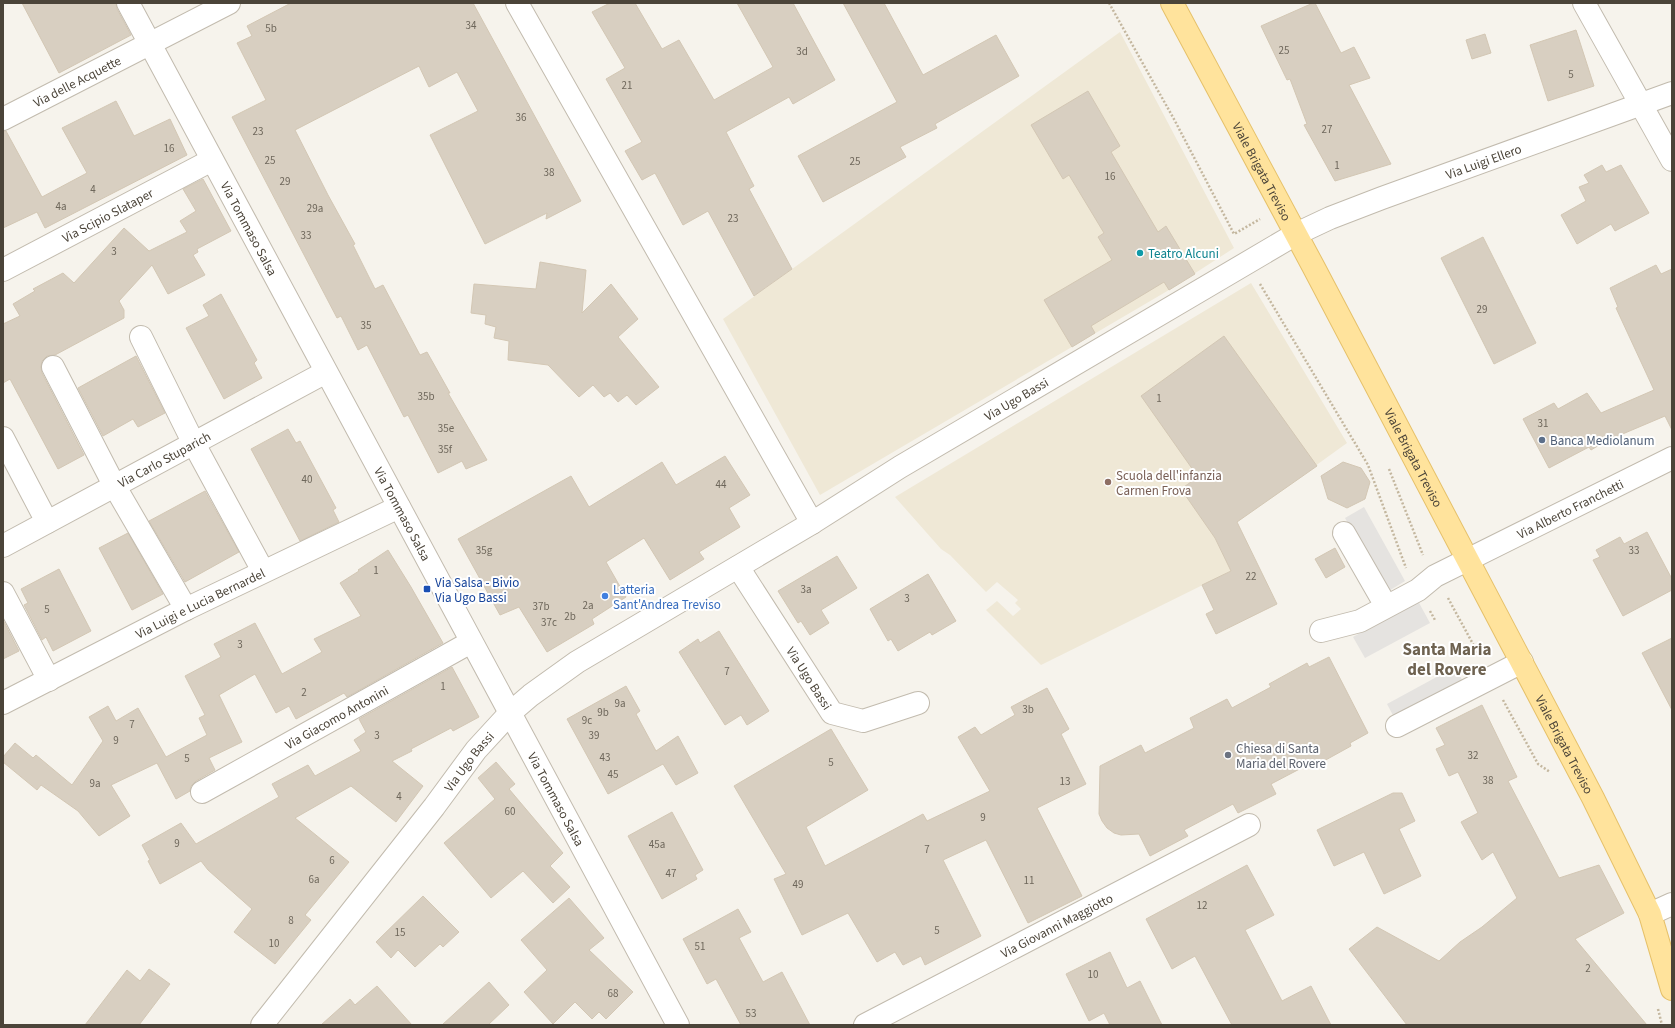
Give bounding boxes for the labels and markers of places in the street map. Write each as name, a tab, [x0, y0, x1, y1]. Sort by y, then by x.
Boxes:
place label: Teatro Alcuni	[1148, 245, 1219, 263]
marker: Teatro Alcuni	[1135, 248, 1145, 258]
place label: Banca Mediolanum	[1550, 432, 1654, 450]
marker: Banca Mediolanum	[1537, 435, 1547, 445]
place label: Scuola dell'infanzia Carmen Frova	[1116, 467, 1222, 500]
marker: Scuola dell'infanzia Carmen Frova	[1103, 477, 1113, 487]
place label: Via Salsa - Bivio Via Ugo Bassi	[435, 574, 519, 607]
place label: Latteria Sant'Andrea Treviso	[613, 581, 721, 614]
marker: Via Salsa - Bivio Via Ugo Bassi	[422, 584, 432, 594]
marker: Latteria Sant'Andrea Treviso	[600, 591, 610, 601]
place label: Chiesa di Santa Maria del Rovere	[1236, 740, 1326, 773]
marker: Chiesa di Santa Maria del Rovere	[1223, 750, 1233, 760]

